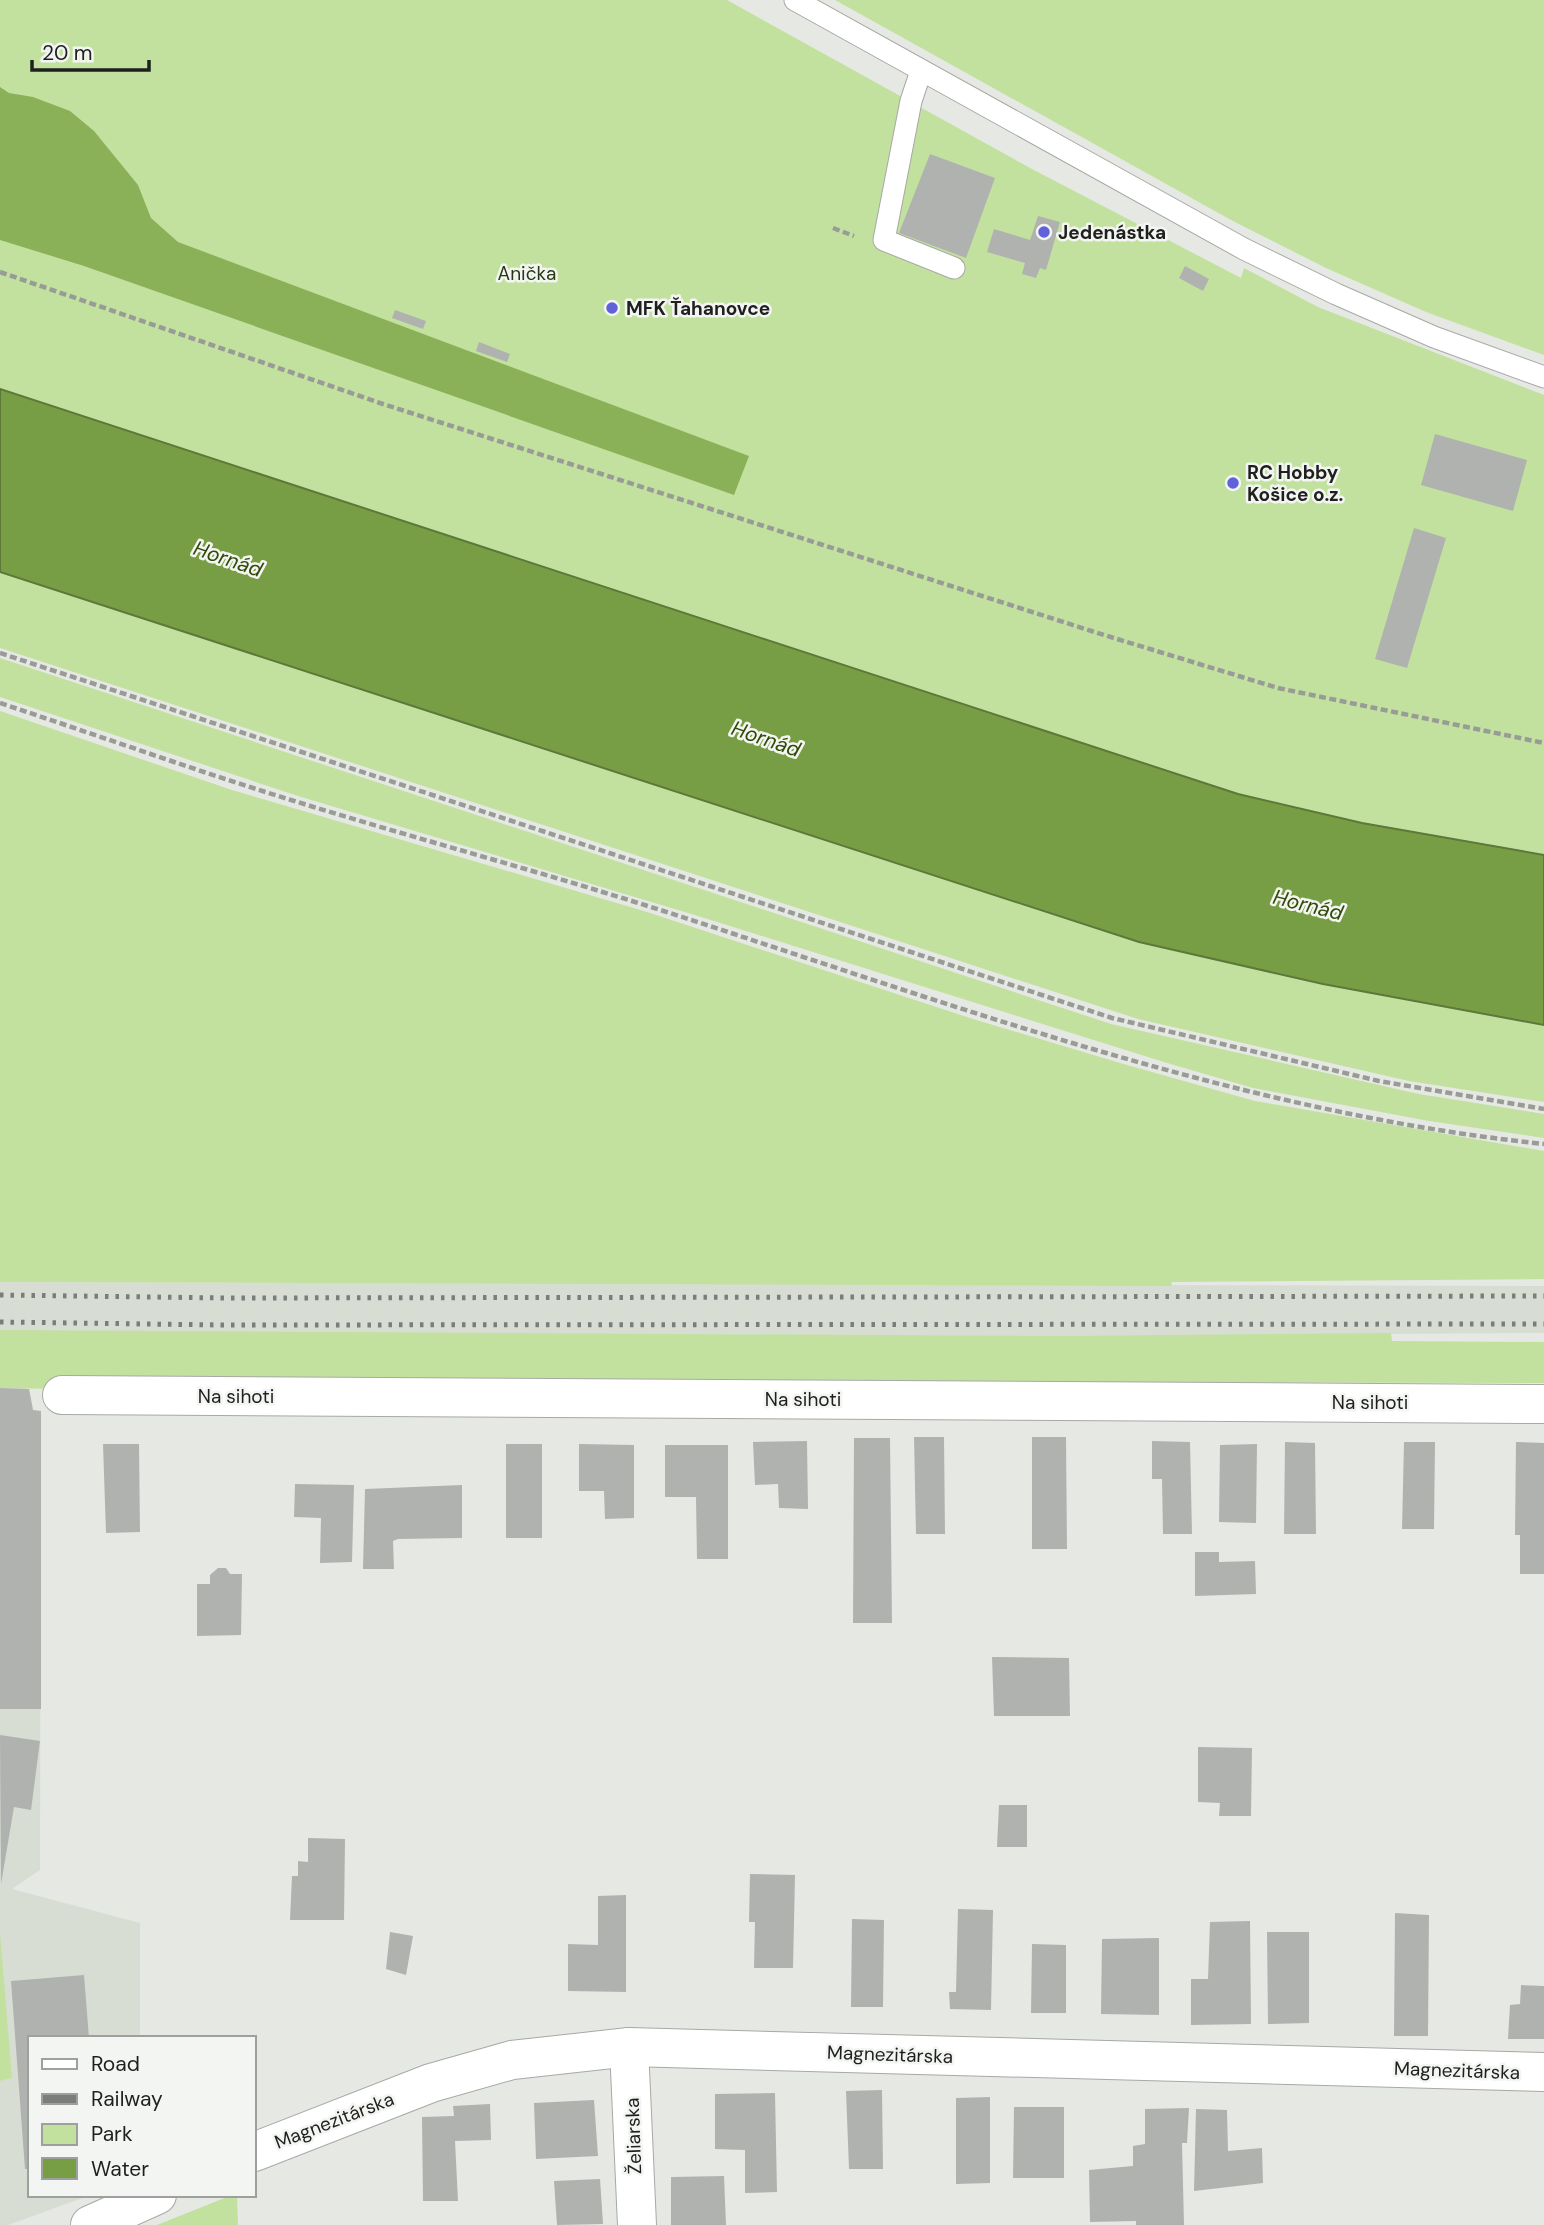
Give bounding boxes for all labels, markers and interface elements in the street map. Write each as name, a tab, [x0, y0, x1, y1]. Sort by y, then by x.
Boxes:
scale bar	[32, 28, 149, 72]
text: 20 m	[42, 39, 93, 67]
place label: Jedenástka	[1058, 220, 1166, 245]
marker: Jedenástka	[1036, 224, 1052, 240]
park label: Anička	[498, 261, 556, 286]
place label: MFK Ťahanovce	[626, 296, 770, 321]
marker: MFK Ťahanovce	[604, 300, 620, 316]
place label: RC Hobby Košice o.z.	[1247, 460, 1343, 507]
marker: RC Hobby Košice o.z.	[1225, 475, 1241, 491]
water label: Hornád	[190, 534, 267, 584]
water label: Hornád	[728, 714, 805, 764]
water label: Hornád	[1270, 883, 1347, 927]
street label: Na sihoti	[198, 1384, 274, 1409]
street label: Na sihoti	[765, 1387, 841, 1412]
street label: Na sihoti	[1332, 1390, 1408, 1415]
legend	[28, 2036, 256, 2197]
street label: Magnezitárska	[827, 2040, 953, 2069]
text: Road	[91, 2050, 140, 2078]
street label: Magnezitárska	[1394, 2056, 1520, 2085]
text: Railway	[91, 2085, 163, 2113]
street label: Magnezitárska	[271, 2086, 398, 2155]
street label: Želiarska	[620, 2097, 647, 2175]
text: Park	[91, 2120, 133, 2148]
text: Water	[91, 2155, 149, 2183]

